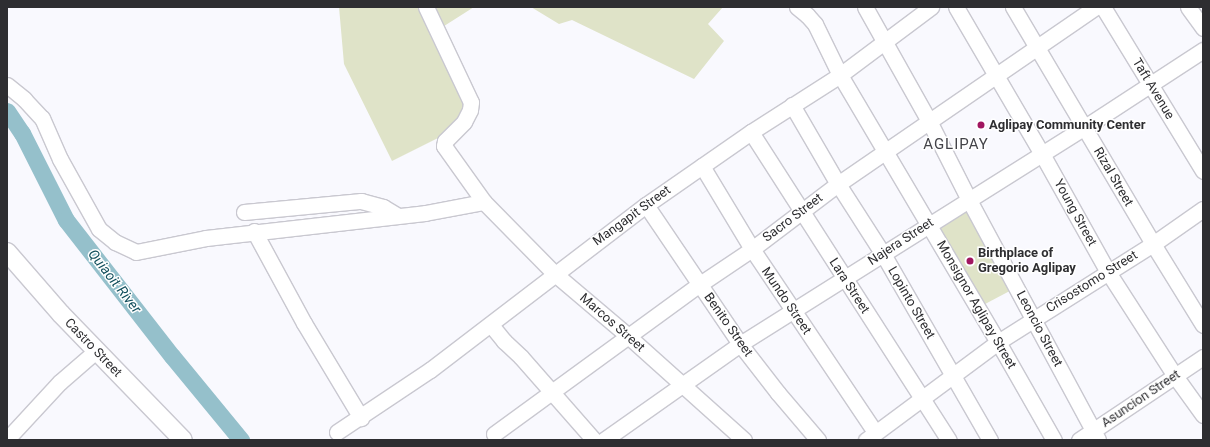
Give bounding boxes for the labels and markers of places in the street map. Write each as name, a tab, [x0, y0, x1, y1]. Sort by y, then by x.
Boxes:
place label: Aglipay Community Center	[989, 117, 1146, 133]
marker: Aglipay Community Center	[976, 120, 986, 130]
place label: Birthplace of Gregorio Aglipay	[978, 246, 1076, 277]
marker: Birthplace of Gregorio Aglipay	[965, 256, 975, 266]

